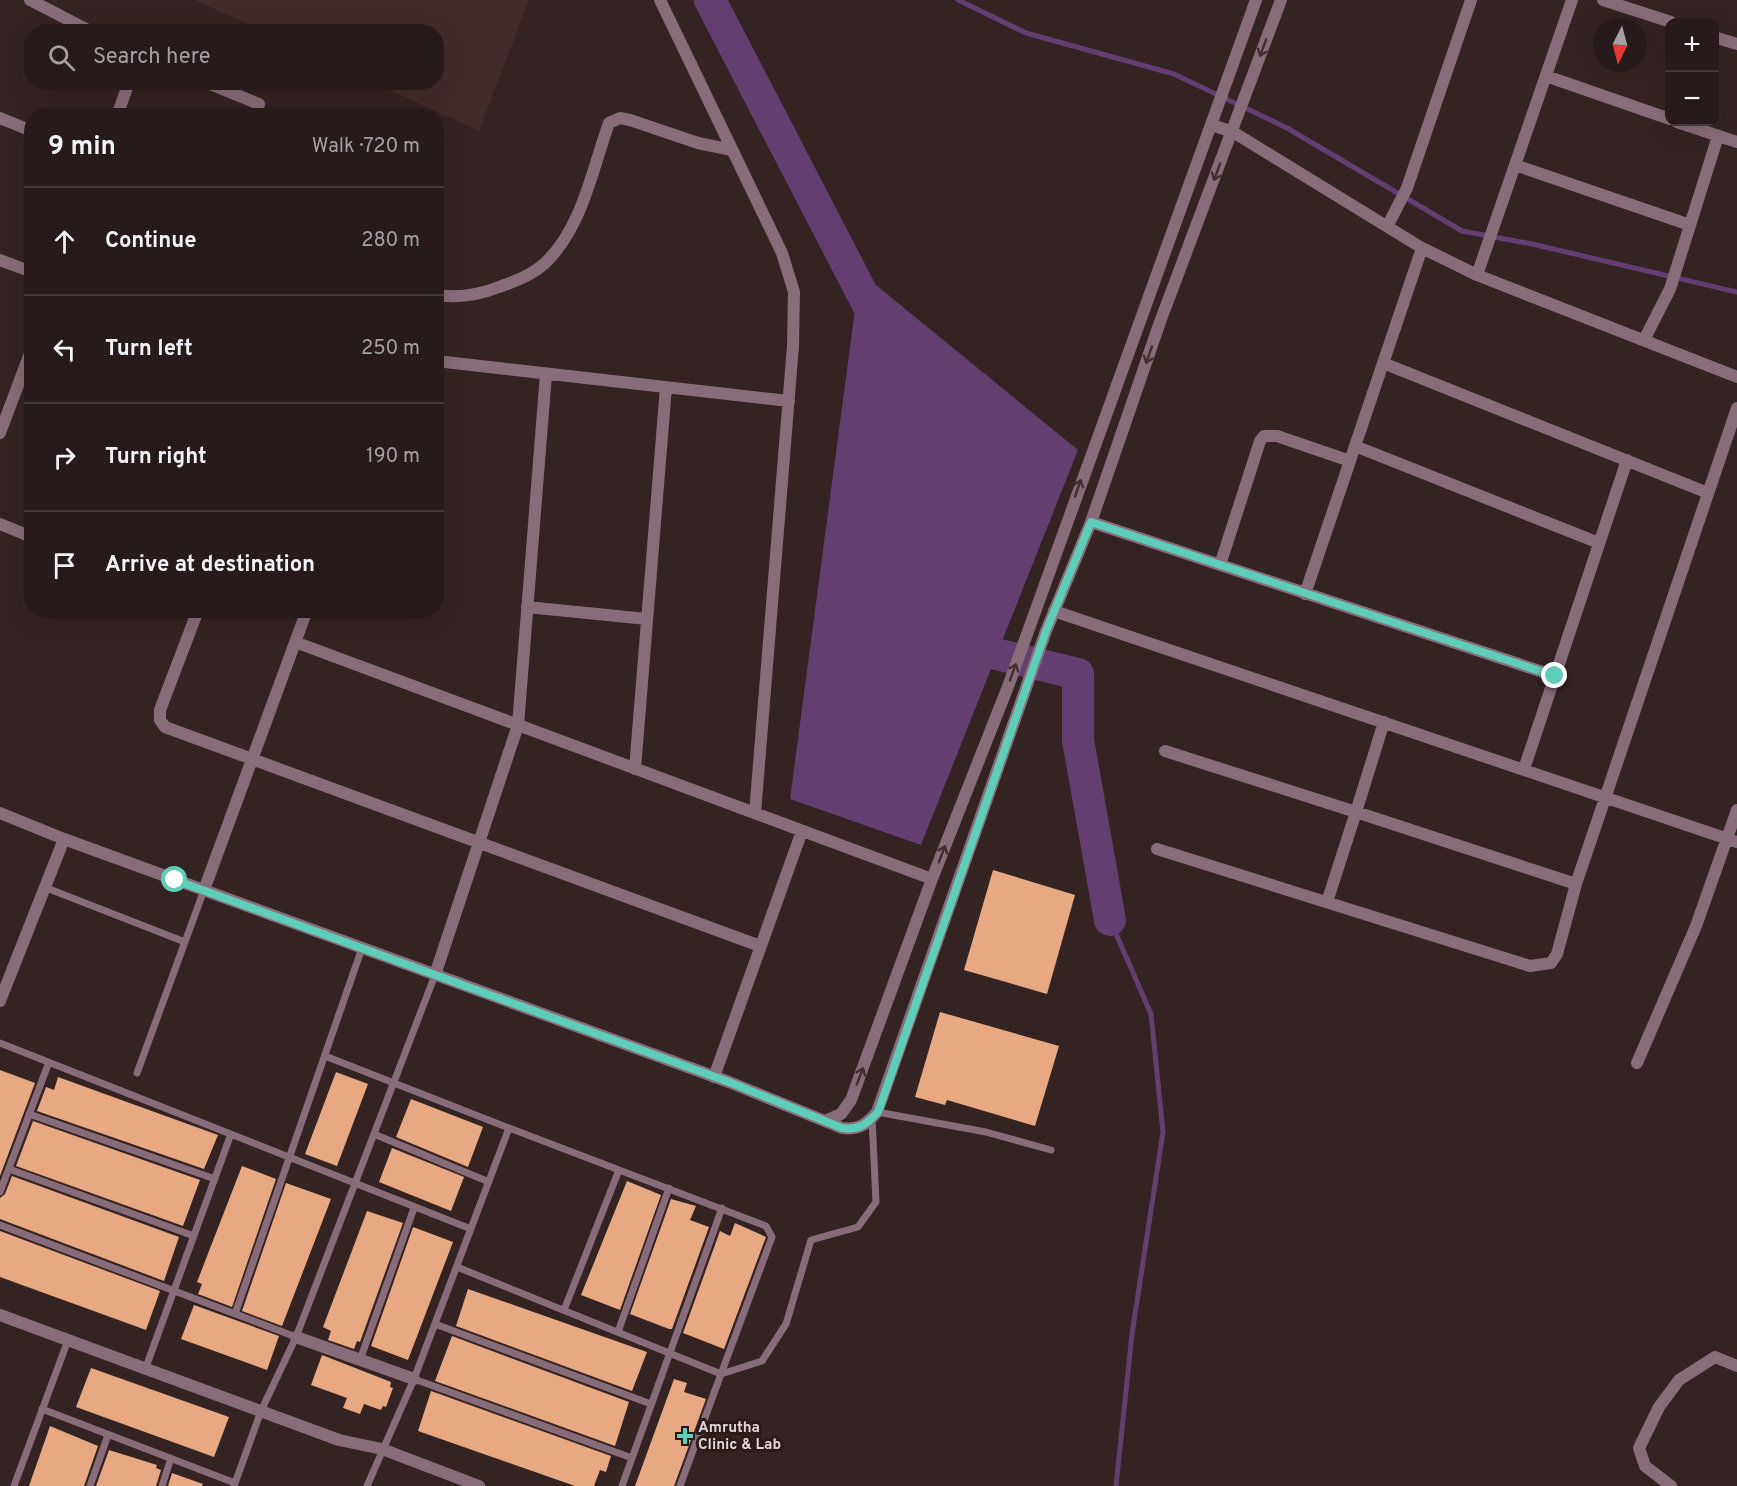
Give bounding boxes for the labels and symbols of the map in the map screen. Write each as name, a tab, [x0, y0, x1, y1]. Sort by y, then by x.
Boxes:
north arrow	[1593, 18, 1647, 72]
one-way arrow	[1257, 38, 1268, 57]
one-way arrow	[1211, 163, 1222, 181]
one-way arrow	[1142, 345, 1153, 364]
one-way arrow	[1074, 479, 1085, 498]
route end	[1541, 662, 1567, 688]
one-way arrow	[1009, 663, 1020, 682]
one-way arrow	[937, 845, 948, 863]
route start	[161, 866, 187, 892]
one-way arrow	[855, 1067, 866, 1086]
place label: Amrutha Clinic & Lab	[698, 1419, 781, 1455]
marker: Amrutha Clinic & Lab	[676, 1427, 694, 1445]

